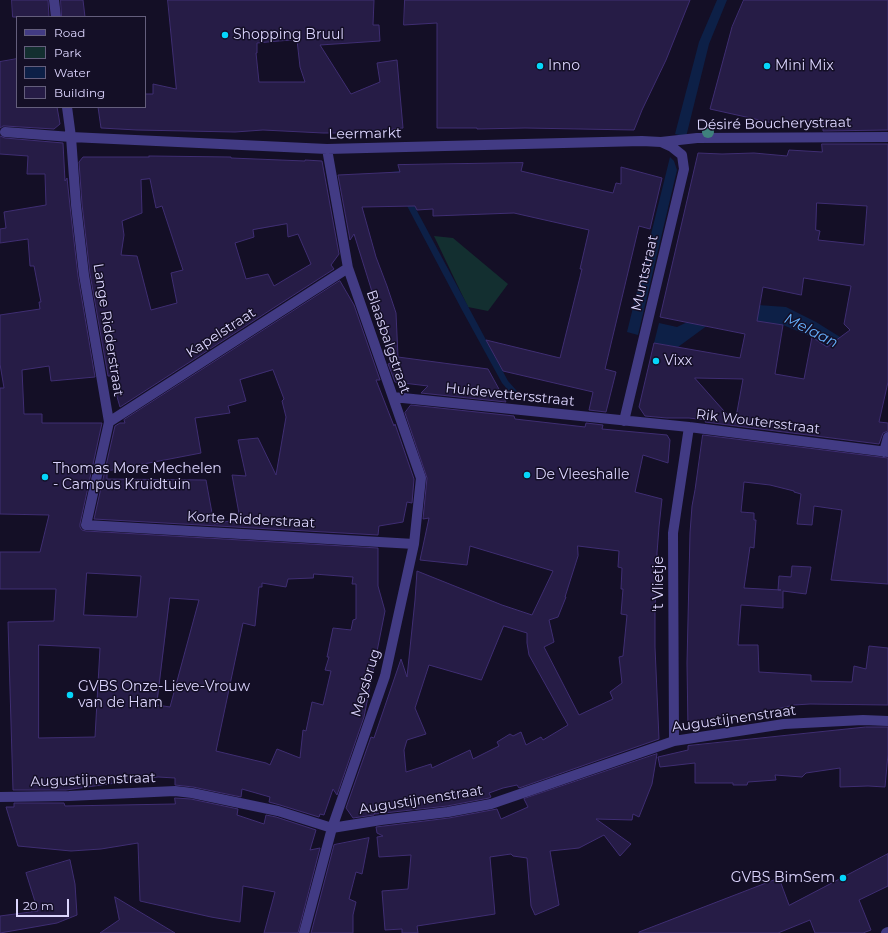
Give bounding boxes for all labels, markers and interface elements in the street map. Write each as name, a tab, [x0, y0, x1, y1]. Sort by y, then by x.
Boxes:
legend	[16, 16, 146, 108]
text: Road	[54, 25, 85, 40]
place label: Shopping Bruul	[233, 27, 344, 43]
marker: Shopping Bruul	[220, 30, 230, 40]
text: Park	[54, 45, 81, 60]
place label: Inno	[548, 58, 580, 74]
place label: Mini Mix	[775, 58, 834, 74]
marker: Inno	[535, 61, 545, 71]
marker: Mini Mix	[762, 61, 772, 71]
text: Water	[54, 65, 90, 80]
text: Building	[54, 85, 105, 100]
street label: Désiré Boucherystraat	[696, 114, 852, 134]
street label: Leermarkt	[328, 125, 402, 143]
street label: Muntstraat	[628, 233, 662, 313]
street label: Lange Ridderstraat	[89, 262, 127, 398]
street label: Blaasbalgstraat	[362, 288, 414, 396]
street label: Kapelstraat	[183, 304, 259, 362]
water label: Melaan	[781, 310, 841, 352]
place label: Vixx	[664, 353, 692, 369]
marker: Vixx	[651, 356, 661, 366]
street label: Huidevettersstraat	[445, 380, 575, 410]
street label: Rik Woutersstraat	[695, 406, 821, 438]
place label: Thomas More Mechelen - Campus Kruidtuin	[53, 461, 222, 494]
place label: De Vleeshalle	[535, 467, 629, 483]
marker: De Vleeshalle	[522, 470, 532, 480]
marker: Thomas More Mechelen - Campus Kruidtuin	[40, 472, 50, 482]
street label: Korte Ridderstraat	[186, 508, 316, 532]
street label: 't Vlietje	[651, 556, 667, 612]
street label: Meysbrug	[348, 647, 384, 719]
place label: GVBS Onze-Lieve-Vrouw van de Ham	[78, 679, 250, 712]
marker: GVBS Onze-Lieve-Vrouw van de Ham	[65, 690, 75, 700]
street label: Augustijnenstraat	[671, 702, 797, 736]
street label: Augustijnenstraat	[30, 769, 156, 791]
street label: Augustijnenstraat	[358, 782, 484, 818]
place label: GVBS BimSem	[731, 870, 835, 886]
marker: GVBS BimSem	[838, 873, 848, 883]
scale bar	[18, 891, 71, 917]
text: 20 m	[23, 898, 54, 913]

